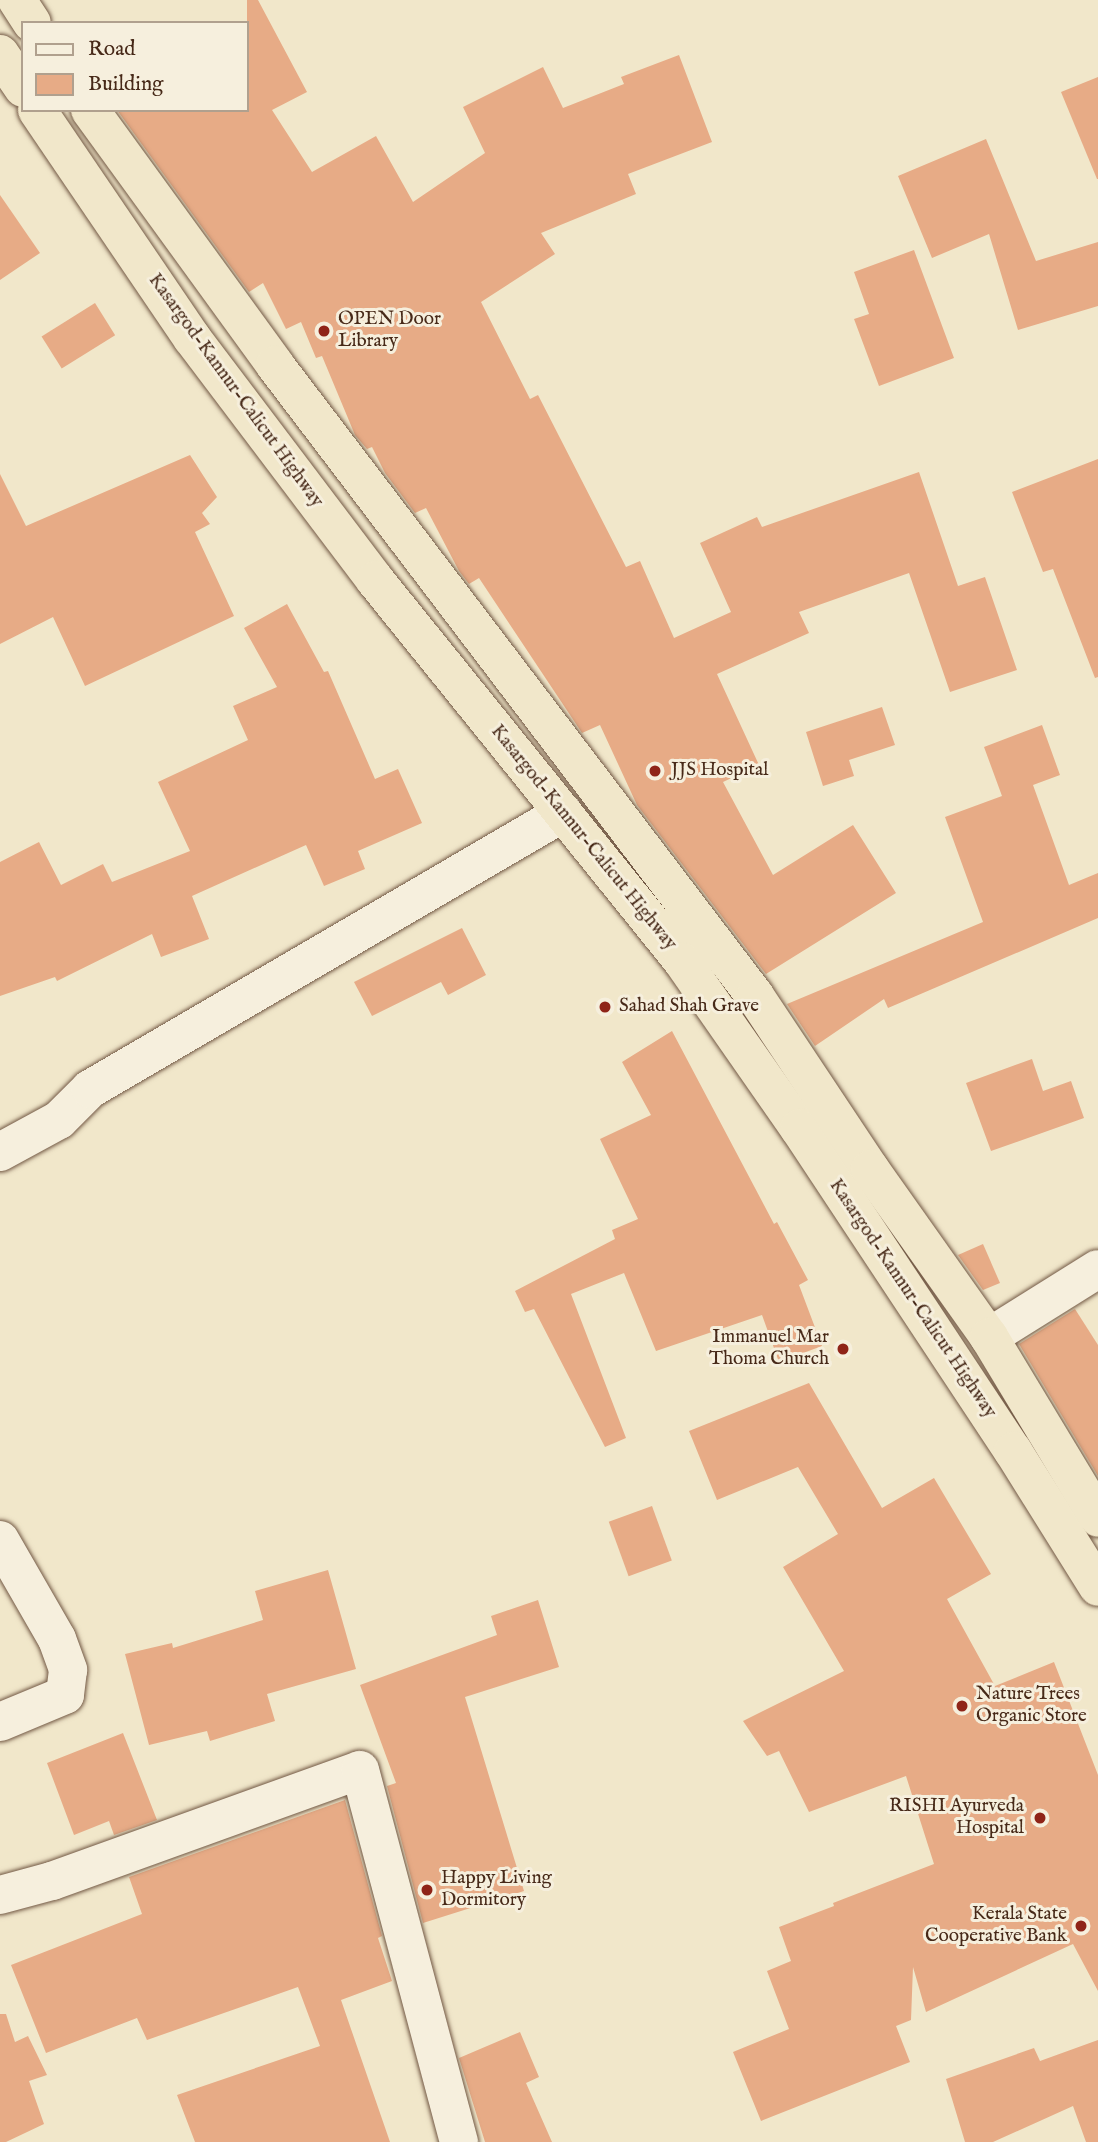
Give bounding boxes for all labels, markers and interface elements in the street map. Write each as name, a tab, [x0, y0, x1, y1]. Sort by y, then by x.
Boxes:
legend	[21, 21, 248, 112]
text: Road	[88, 36, 135, 63]
text: Building	[88, 71, 163, 98]
street label: Kasargod-Kannur-Calicut Highway	[143, 270, 327, 512]
place label: OPEN Door Library	[338, 309, 441, 353]
marker: OPEN Door Library	[316, 323, 332, 339]
street label: Kasargod-Kannur-Calicut Highway	[485, 721, 681, 955]
place label: JJS Hospital	[671, 760, 768, 782]
marker: JJS Hospital	[645, 761, 665, 781]
place label: Sahad Shah Grave	[619, 996, 759, 1018]
marker: Sahad Shah Grave	[597, 999, 613, 1015]
street label: Kasargod-Kannur-Calicut Highway	[823, 1175, 1001, 1423]
place label: Immanuel Mar Thoma Church	[709, 1327, 829, 1371]
marker: Immanuel Mar Thoma Church	[835, 1341, 851, 1357]
place label: Nature Trees Organic Store	[976, 1684, 1087, 1728]
marker: Nature Trees Organic Store	[954, 1698, 970, 1714]
place label: RISHI Ayurveda Hospital	[889, 1796, 1024, 1840]
marker: RISHI Ayurveda Hospital	[1030, 1808, 1050, 1828]
place label: Happy Living Dormitory	[441, 1868, 552, 1912]
marker: Happy Living Dormitory	[419, 1882, 435, 1898]
place label: Kerala State Cooperative Bank	[925, 1904, 1067, 1948]
marker: Kerala State Cooperative Bank	[1073, 1918, 1089, 1934]

